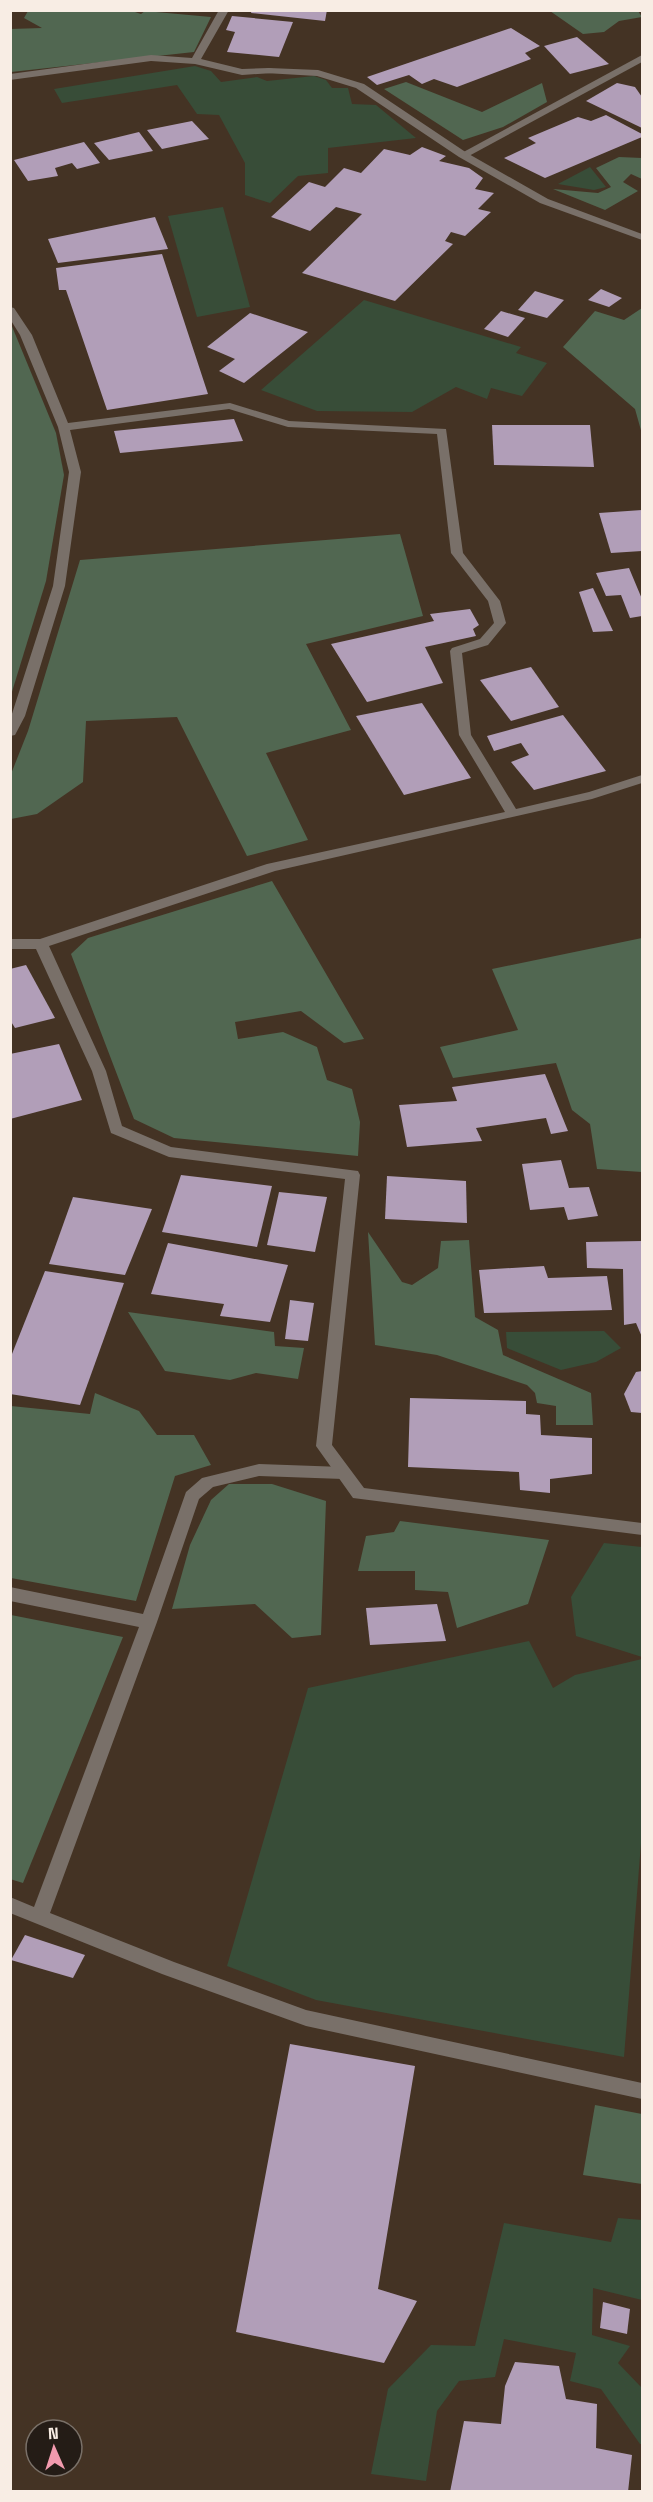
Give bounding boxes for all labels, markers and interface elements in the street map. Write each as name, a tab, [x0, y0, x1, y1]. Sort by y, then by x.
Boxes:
north arrow	[24, 2418, 84, 2478]
text: N	[47, 2423, 59, 2444]

